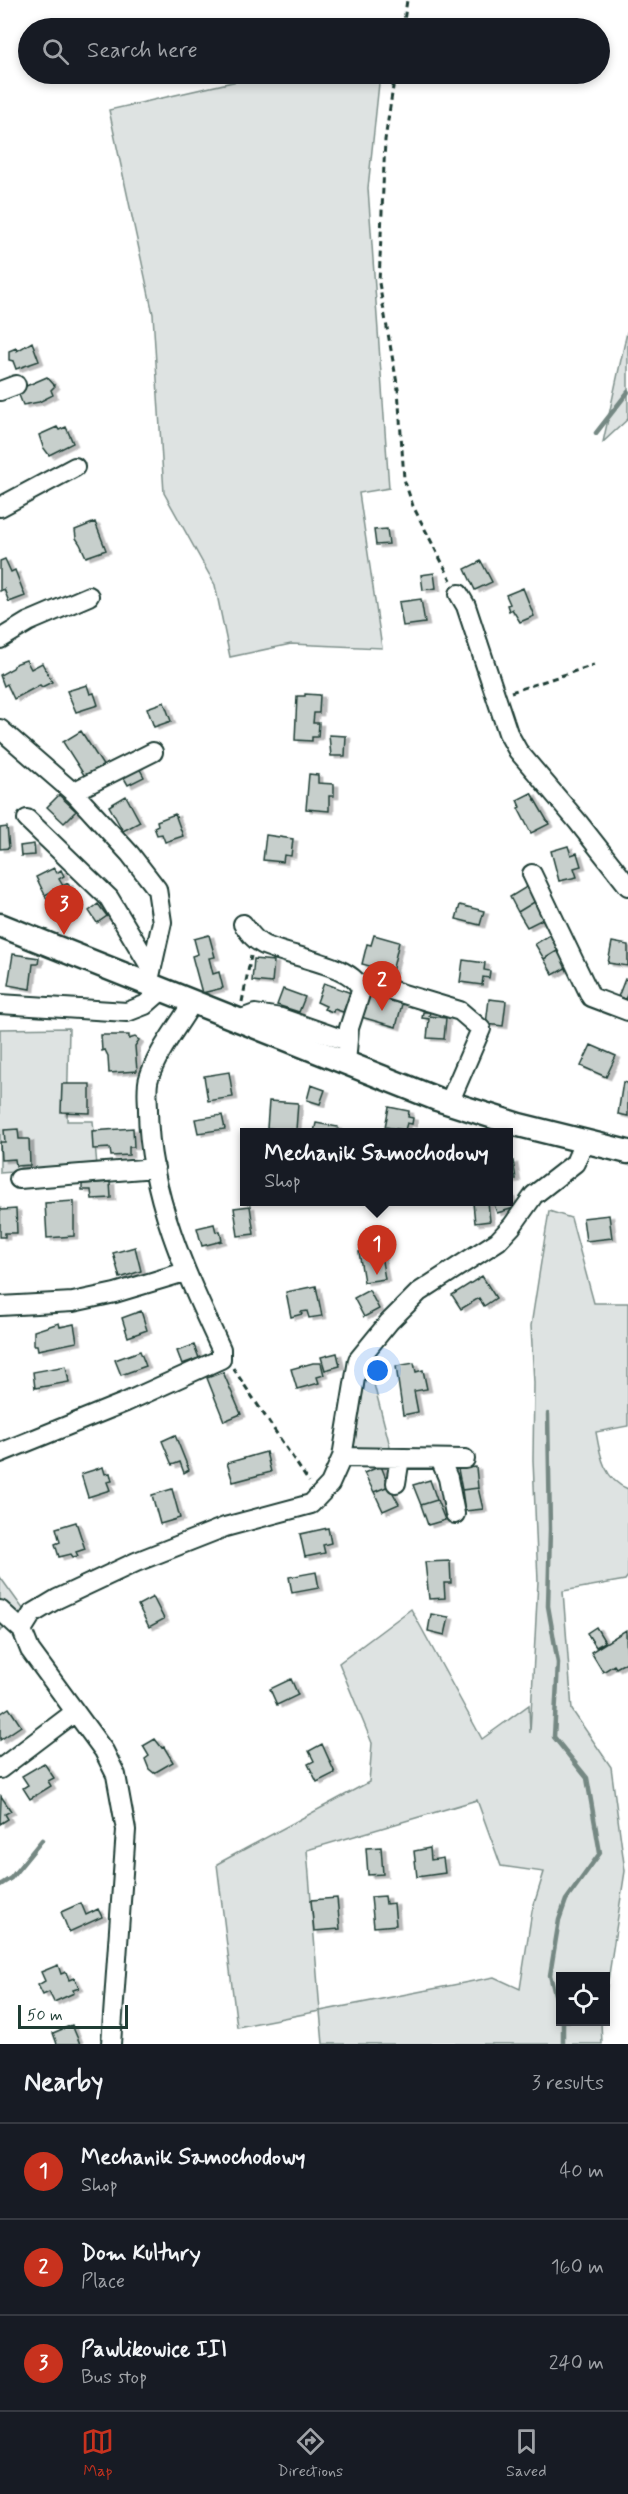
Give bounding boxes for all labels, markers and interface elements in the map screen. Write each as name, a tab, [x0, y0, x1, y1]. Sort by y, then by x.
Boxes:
search box	[18, 18, 610, 84]
icon: search	[39, 35, 72, 68]
text: Search here	[87, 37, 198, 65]
pin: 3	[44, 886, 84, 935]
pin: 2	[362, 962, 401, 1011]
popup	[240, 1128, 513, 1206]
text: Mechanik Samochodowy	[264, 1140, 489, 1168]
text: Shop	[264, 1168, 301, 1195]
pin: 1	[358, 1226, 397, 1275]
your location	[363, 1356, 392, 1385]
map controls	[556, 1972, 610, 2026]
button: locate	[556, 1972, 610, 2026]
scale bar	[18, 2002, 128, 2030]
text: 50 m	[27, 2005, 63, 2026]
text: Nearby	[24, 2066, 103, 2100]
text: 3 results	[532, 2070, 604, 2097]
text: Mechanik Samochodowy	[81, 2144, 306, 2172]
text: 1	[39, 2158, 48, 2185]
text: 40 m	[560, 2158, 604, 2185]
text: Shop	[81, 2172, 118, 2199]
text: Dom Kultury	[81, 2240, 201, 2268]
text: 2	[39, 2254, 48, 2281]
text: 160 m	[551, 2254, 604, 2281]
text: Place	[81, 2268, 125, 2295]
text: Pawlikowice III	[81, 2336, 227, 2364]
text: 3	[39, 2350, 48, 2377]
text: 240 m	[549, 2350, 604, 2377]
text: Bus stop	[81, 2364, 147, 2391]
tab: Map	[81, 2425, 114, 2482]
tab: Directions	[277, 2425, 343, 2482]
tab: Saved	[506, 2425, 547, 2482]

